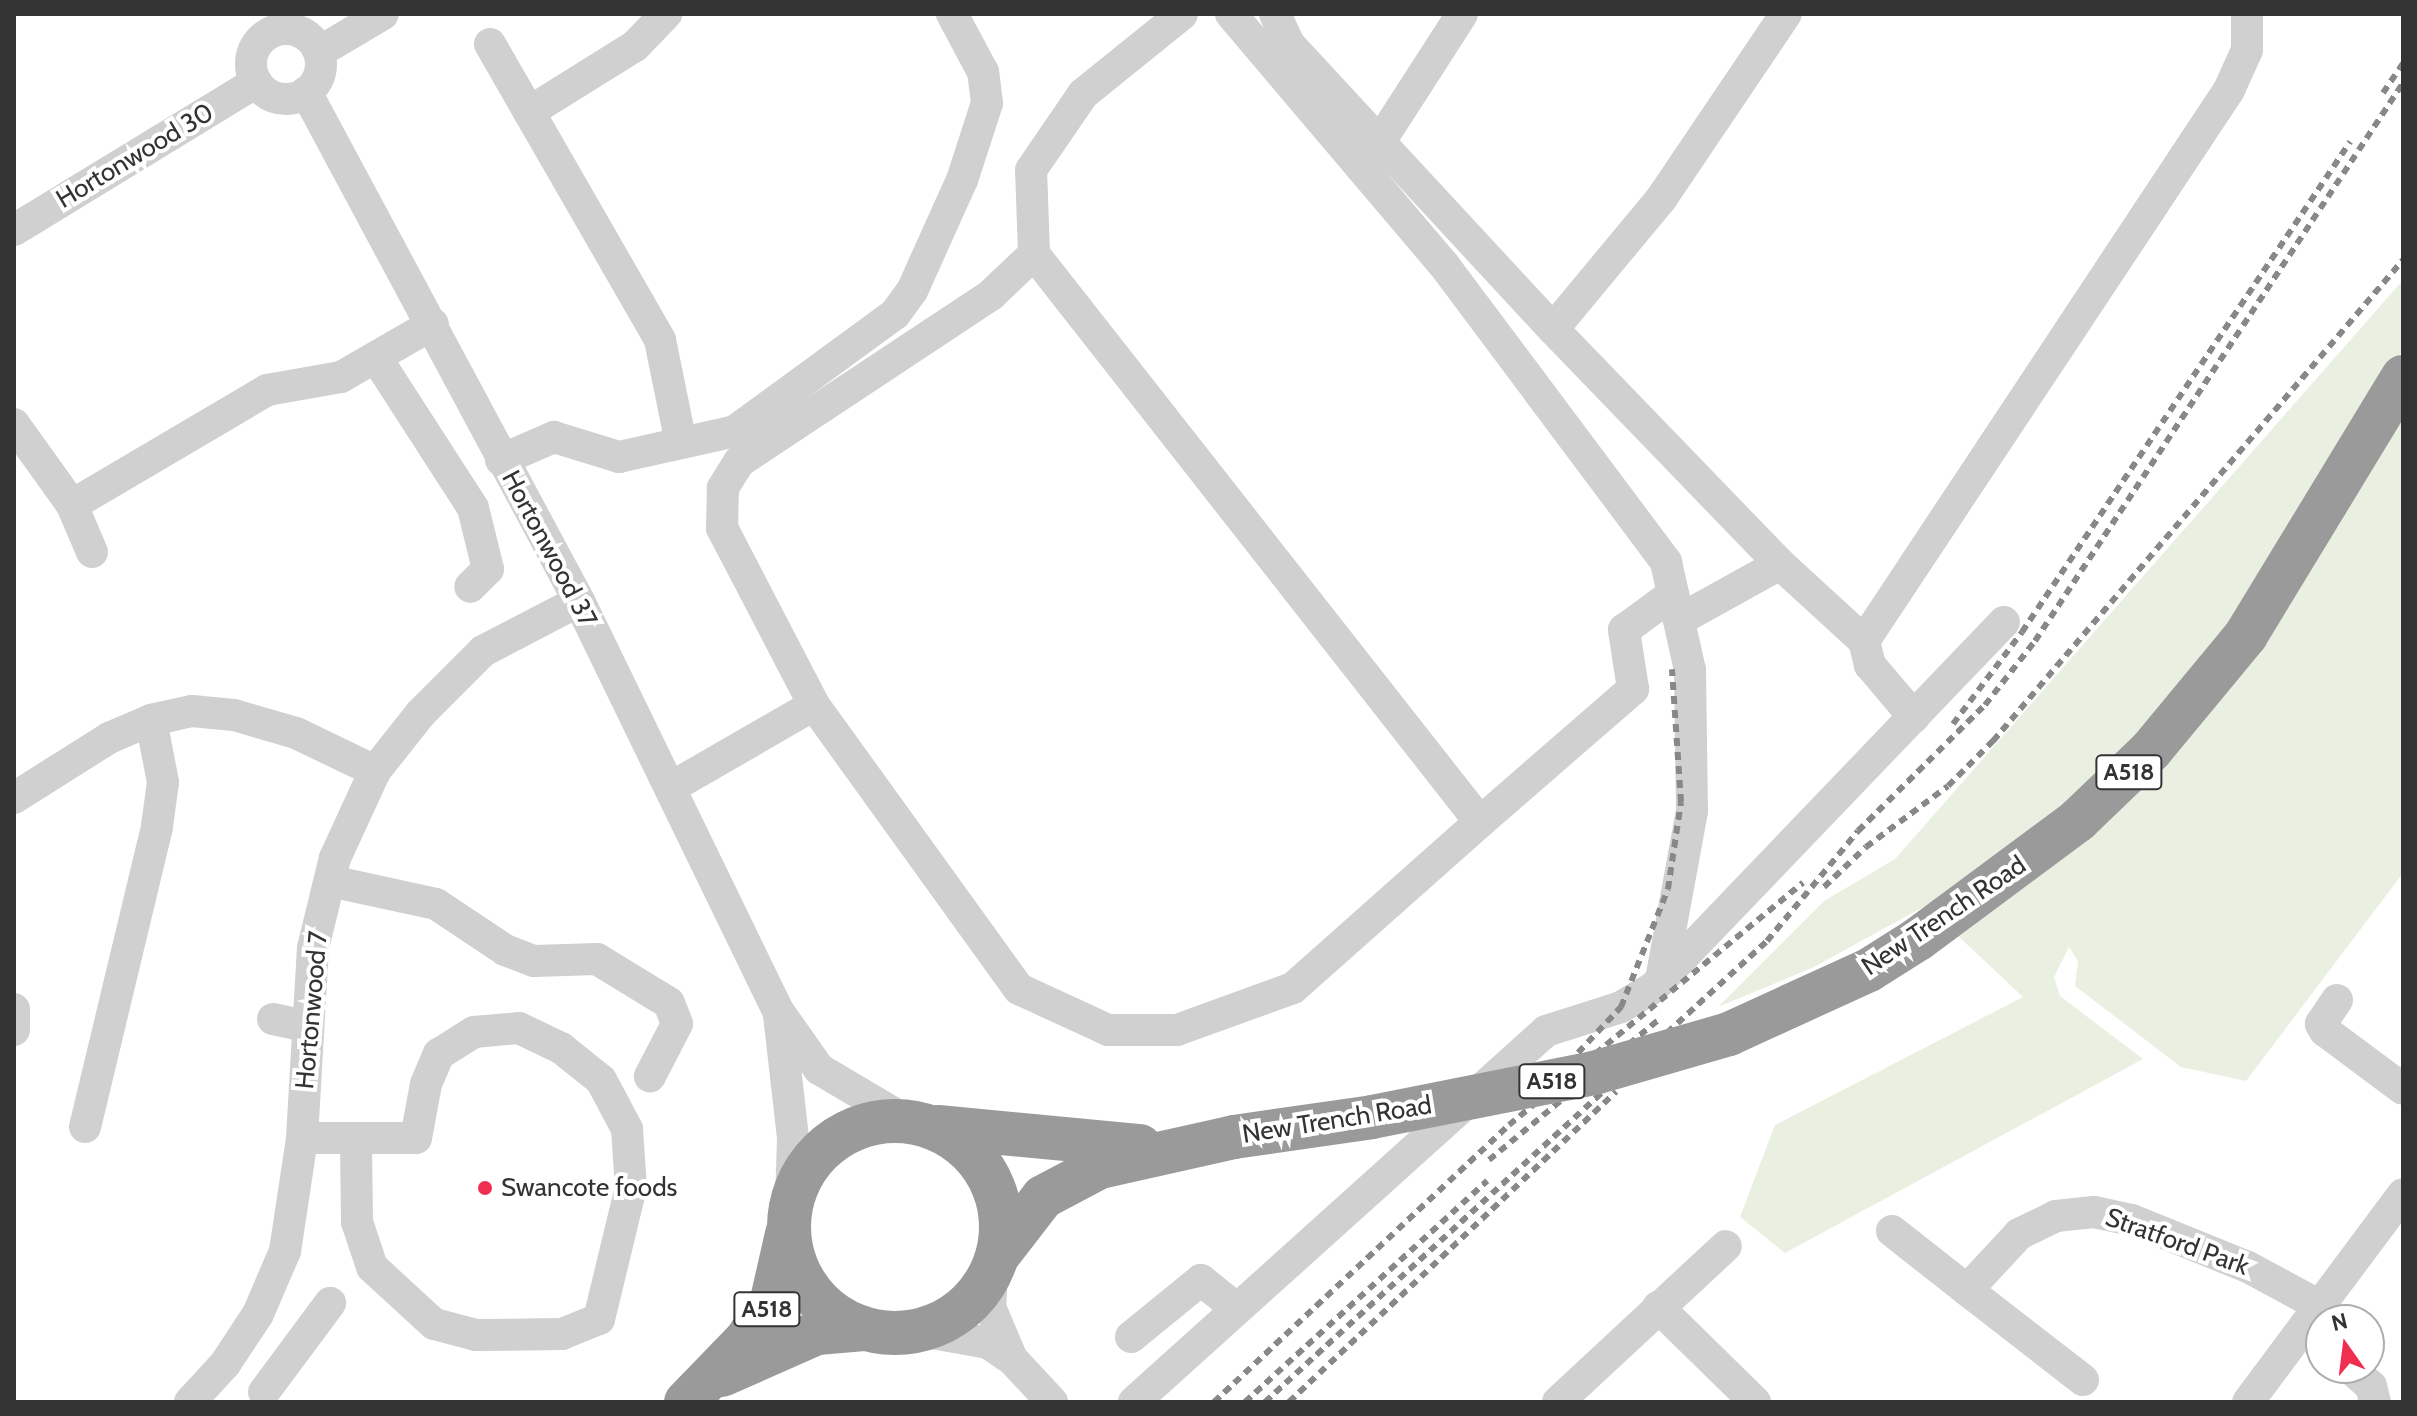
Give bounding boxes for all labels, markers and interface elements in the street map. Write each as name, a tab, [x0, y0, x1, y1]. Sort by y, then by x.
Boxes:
street label: Hortonwood 30	[51, 97, 219, 215]
street label: Hortonwood 37	[495, 466, 603, 632]
road number: A518	[2095, 752, 2163, 792]
street label: New Trench Road	[1856, 850, 2032, 982]
street label: Hortonwood 7	[290, 930, 334, 1090]
road number: A518	[1518, 1061, 1586, 1101]
street label: New Trench Road	[1240, 1090, 1434, 1150]
place label: Swancote foods	[501, 1172, 677, 1204]
marker: Swancote foods	[476, 1179, 494, 1197]
street label: Stratford Park	[2101, 1202, 2253, 1282]
road number: A518	[733, 1289, 801, 1329]
north arrow	[2305, 1304, 2385, 1384]
text: N	[2329, 1307, 2350, 1337]

